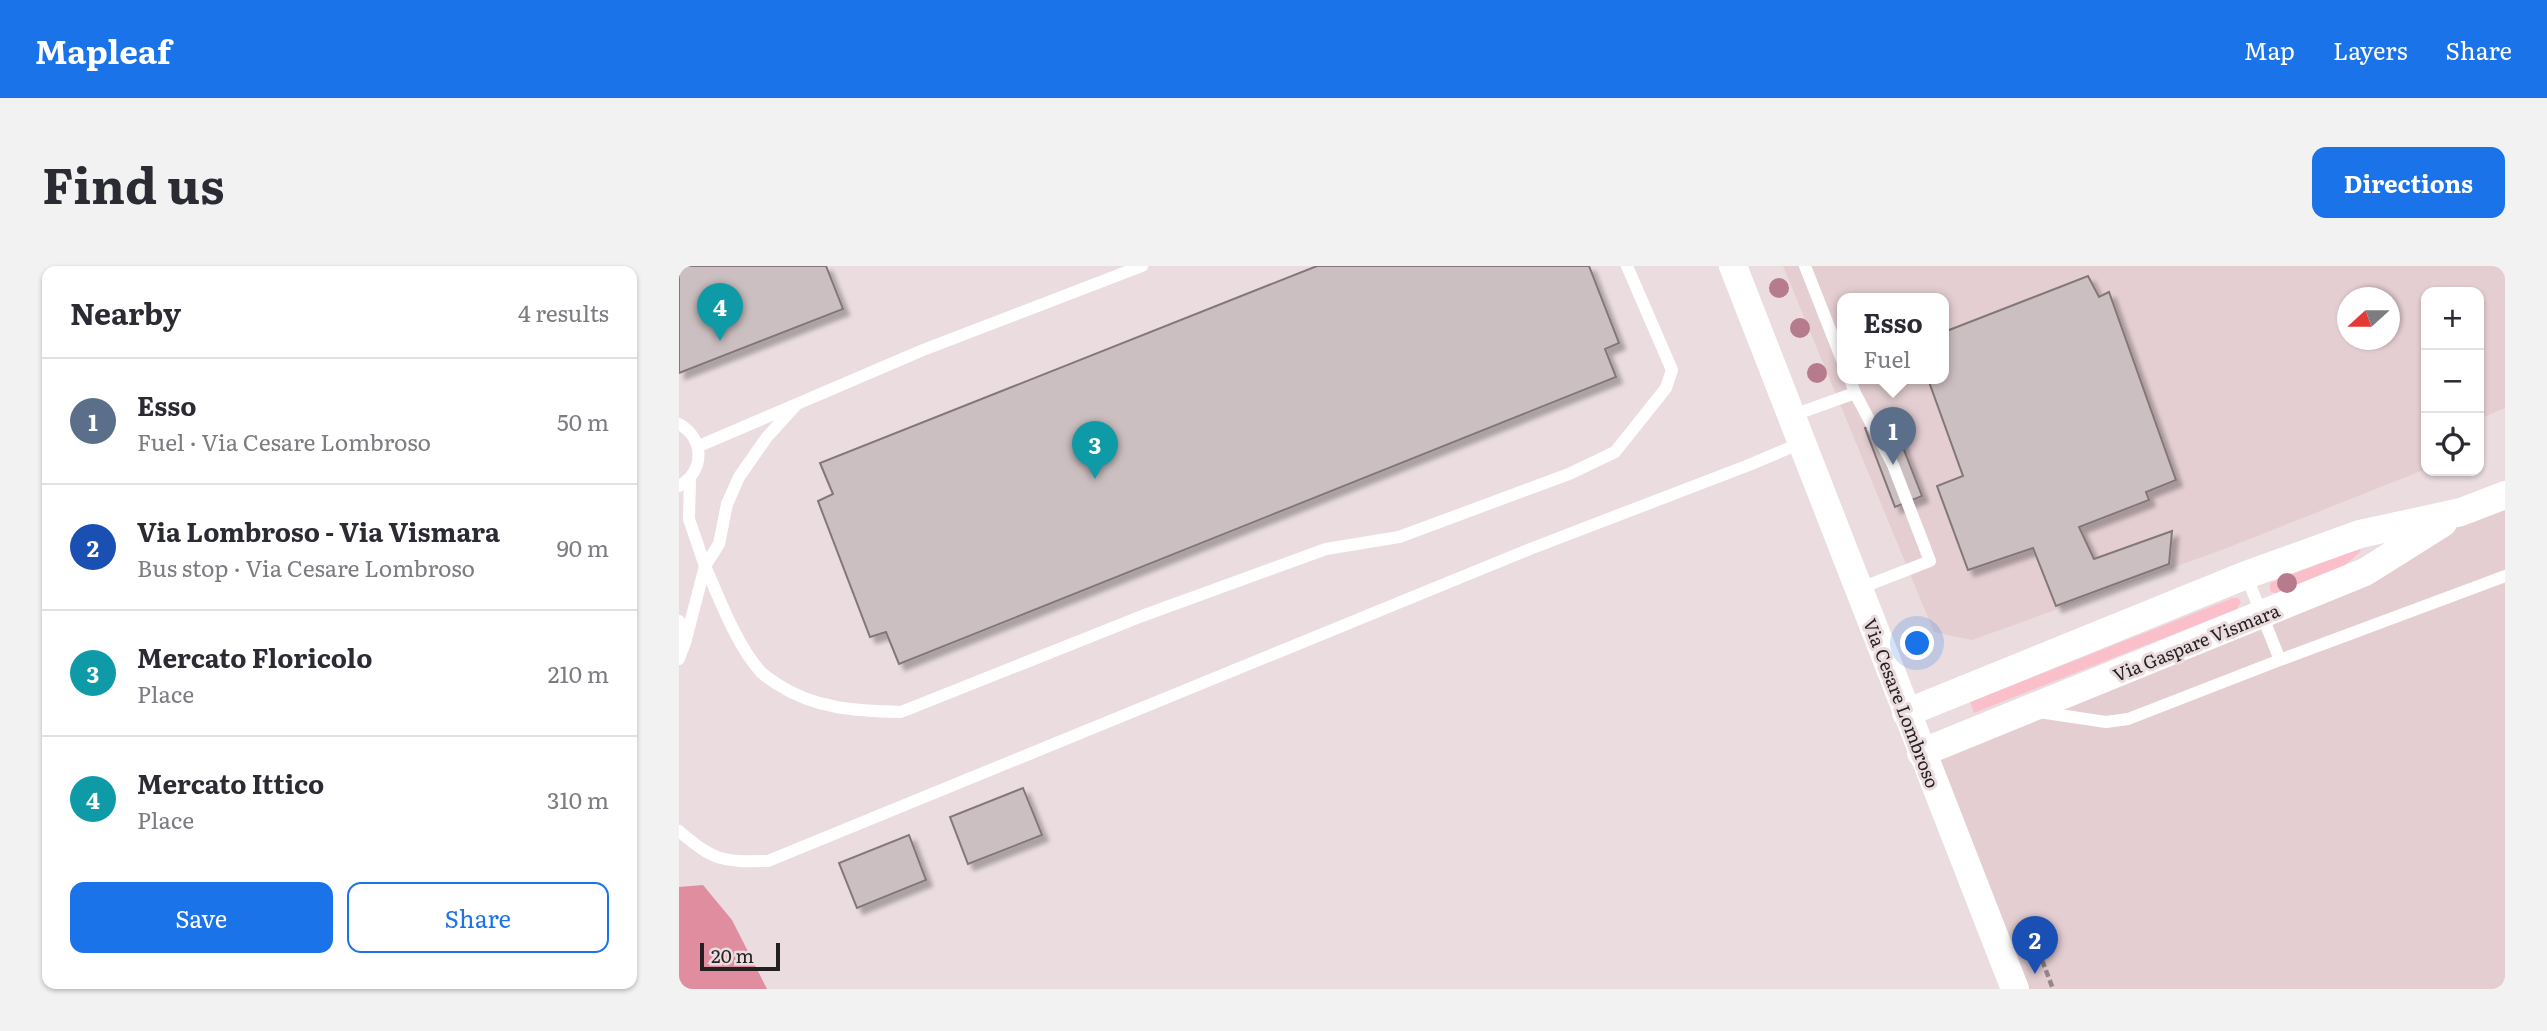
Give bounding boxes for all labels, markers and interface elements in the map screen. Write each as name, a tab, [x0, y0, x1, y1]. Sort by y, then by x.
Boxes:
text: Mapleaf	[35, 25, 171, 74]
text: Map	[2244, 32, 2295, 67]
text: Layers	[2333, 32, 2407, 67]
text: Share	[2445, 32, 2512, 67]
text: Find us	[42, 146, 225, 219]
button: Directions	[2312, 147, 2505, 218]
pin: 4	[697, 283, 743, 341]
north arrow	[2337, 287, 2400, 350]
map controls	[2421, 287, 2484, 476]
button: +	[2421, 287, 2484, 350]
text: Nearby	[70, 290, 181, 334]
popup	[1837, 293, 1949, 384]
text: 4 results	[518, 295, 609, 329]
text: Esso	[1863, 302, 1923, 341]
text: Fuel	[1863, 341, 1911, 375]
button: −	[2421, 350, 2484, 413]
text: Esso	[137, 385, 196, 424]
text: 1	[88, 404, 98, 438]
text: 50 m	[557, 404, 609, 438]
pin: 1	[1870, 407, 1916, 465]
button: locate	[2421, 413, 2484, 476]
pin: 3	[1072, 421, 1118, 479]
text: Fuel · Via Cesare Lombroso	[137, 424, 431, 458]
text: Via Lombroso - Via Vismara	[137, 511, 500, 550]
text: 2	[87, 530, 99, 564]
text: 90 m	[557, 530, 609, 564]
text: Bus stop · Via Cesare Lombroso	[137, 550, 475, 584]
street label: Via Gaspare Vismara	[2109, 596, 2284, 688]
street label: Via Cesare Lombroso	[1857, 614, 1947, 792]
your location	[1900, 626, 1934, 660]
text: Mercato Floricolo	[137, 637, 372, 676]
text: 3	[87, 656, 99, 690]
text: 210 m	[548, 656, 609, 690]
text: Place	[137, 676, 194, 710]
text: Mercato Ittico	[137, 763, 324, 802]
text: 4	[86, 782, 100, 816]
text: 310 m	[547, 782, 609, 816]
text: Place	[137, 802, 194, 836]
button: Save	[70, 882, 333, 953]
button: Share	[347, 882, 609, 953]
pin: 2	[2012, 916, 2058, 974]
scale bar	[700, 940, 781, 972]
text: 20 m	[711, 941, 754, 969]

